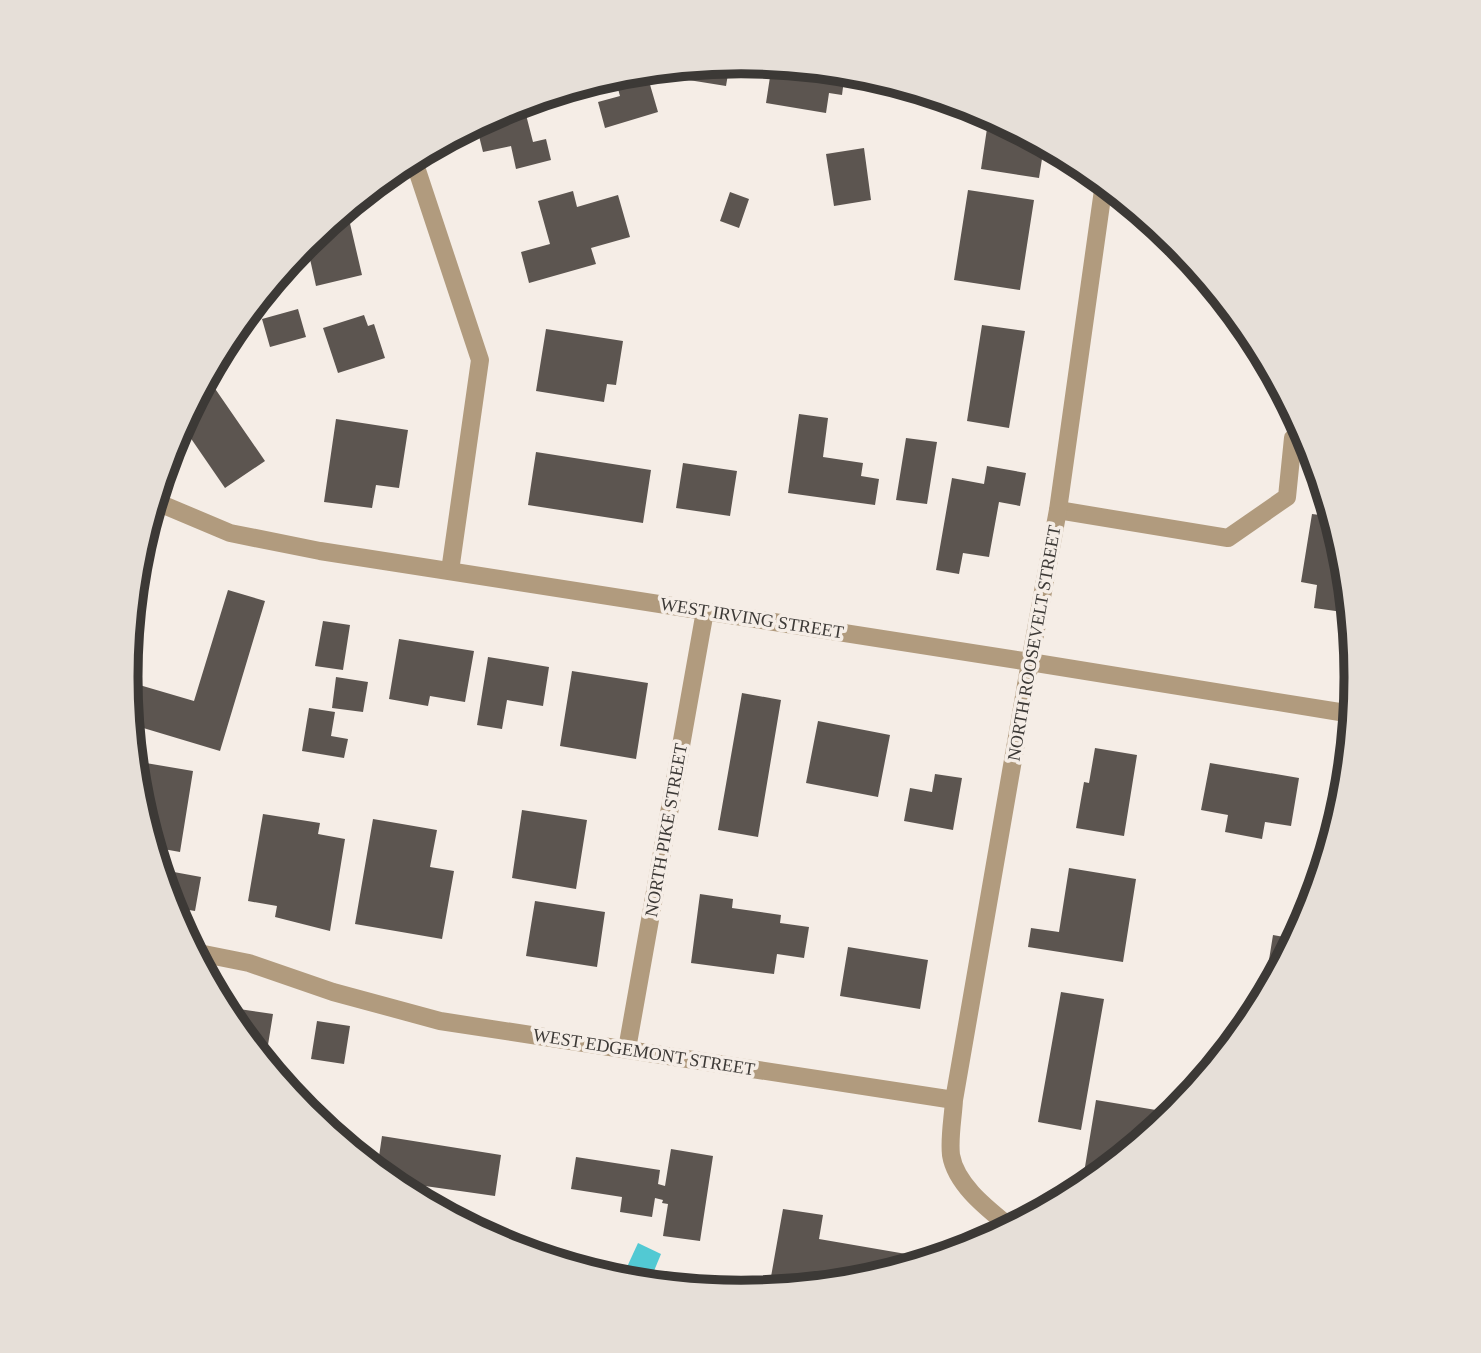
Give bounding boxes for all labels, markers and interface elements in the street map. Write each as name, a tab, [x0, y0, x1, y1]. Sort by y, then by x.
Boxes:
street label: NORTH ROOSEVELT STREET	[1003, 524, 1065, 762]
street label: WEST IRVING STREET	[659, 594, 845, 642]
street label: NORTH PIKE STREET	[641, 742, 691, 918]
street label: WEST EDGEMONT STREET	[532, 1025, 756, 1079]

